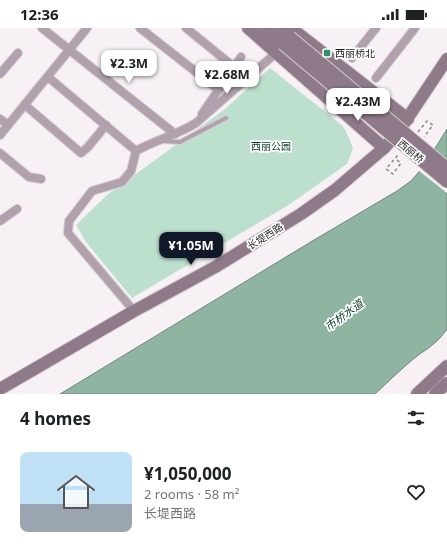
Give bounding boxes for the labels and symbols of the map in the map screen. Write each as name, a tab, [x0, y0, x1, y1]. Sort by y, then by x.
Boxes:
place label: 西丽桥北	[335, 46, 375, 60]
marker: 西丽桥北	[322, 48, 332, 58]
pin: ¥2.3M	[101, 50, 157, 84]
pin: ¥2.68M	[194, 61, 260, 95]
pin: ¥2.43M	[325, 88, 391, 122]
street label: 西丽桥	[395, 136, 427, 166]
park label: 西丽公园	[251, 139, 291, 153]
street label: 长堤西路	[244, 219, 286, 253]
pin: ¥1.05M	[158, 232, 224, 266]
water label: 市桥水道	[321, 294, 368, 334]

